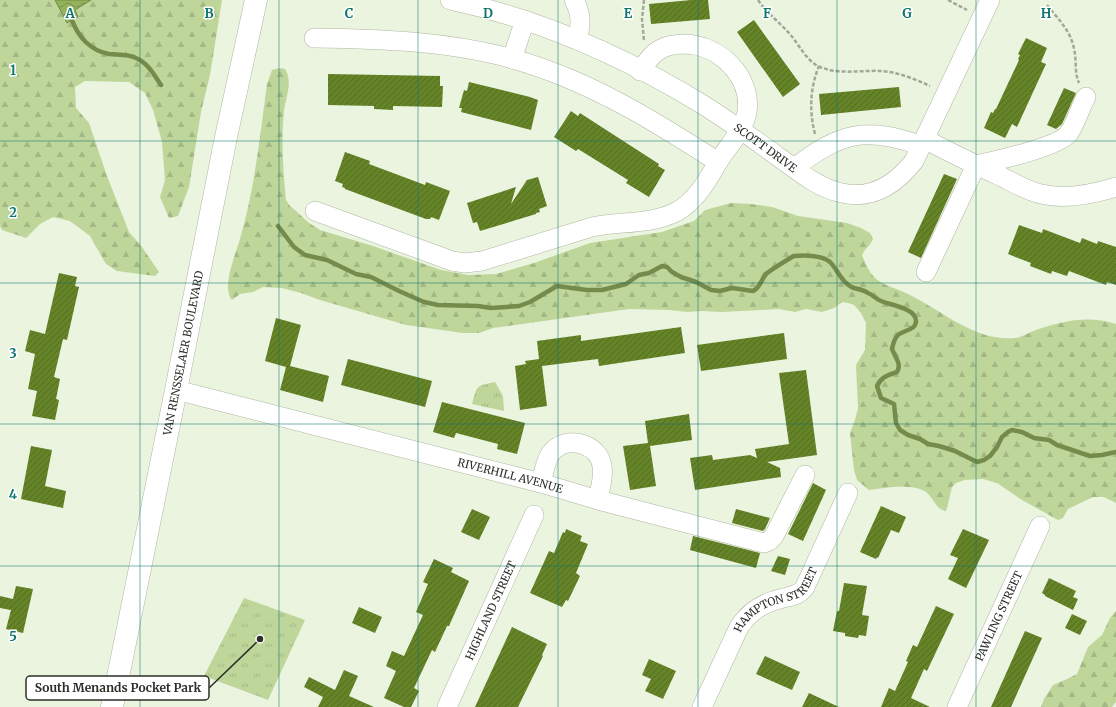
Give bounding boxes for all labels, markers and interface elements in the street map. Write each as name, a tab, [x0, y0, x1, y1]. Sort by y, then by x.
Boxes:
text: A	[64, 5, 75, 22]
text: B	[204, 5, 214, 22]
text: C	[345, 5, 354, 22]
text: D	[483, 5, 493, 22]
text: E	[624, 5, 633, 22]
text: F	[763, 5, 771, 22]
text: G	[902, 5, 912, 22]
text: H	[1041, 5, 1052, 22]
text: 1	[10, 62, 16, 79]
street label: SCOTT DRIVE	[731, 120, 800, 175]
text: 2	[9, 204, 17, 221]
street label: VAN RENSSELAER BOULEVARD	[160, 270, 206, 438]
text: 3	[9, 345, 17, 362]
street label: RIVERHILL AVENUE	[456, 455, 565, 496]
text: 4	[9, 486, 18, 503]
street label: HIGHLAND STREET	[462, 558, 519, 662]
street label: HAMPTON STREET	[731, 565, 820, 634]
street label: PAWLING STREET	[972, 569, 1025, 663]
text: 5	[9, 628, 17, 645]
callout: South Menands Pocket Park	[26, 676, 209, 700]
text: South Menands Pocket Park	[35, 680, 201, 695]

